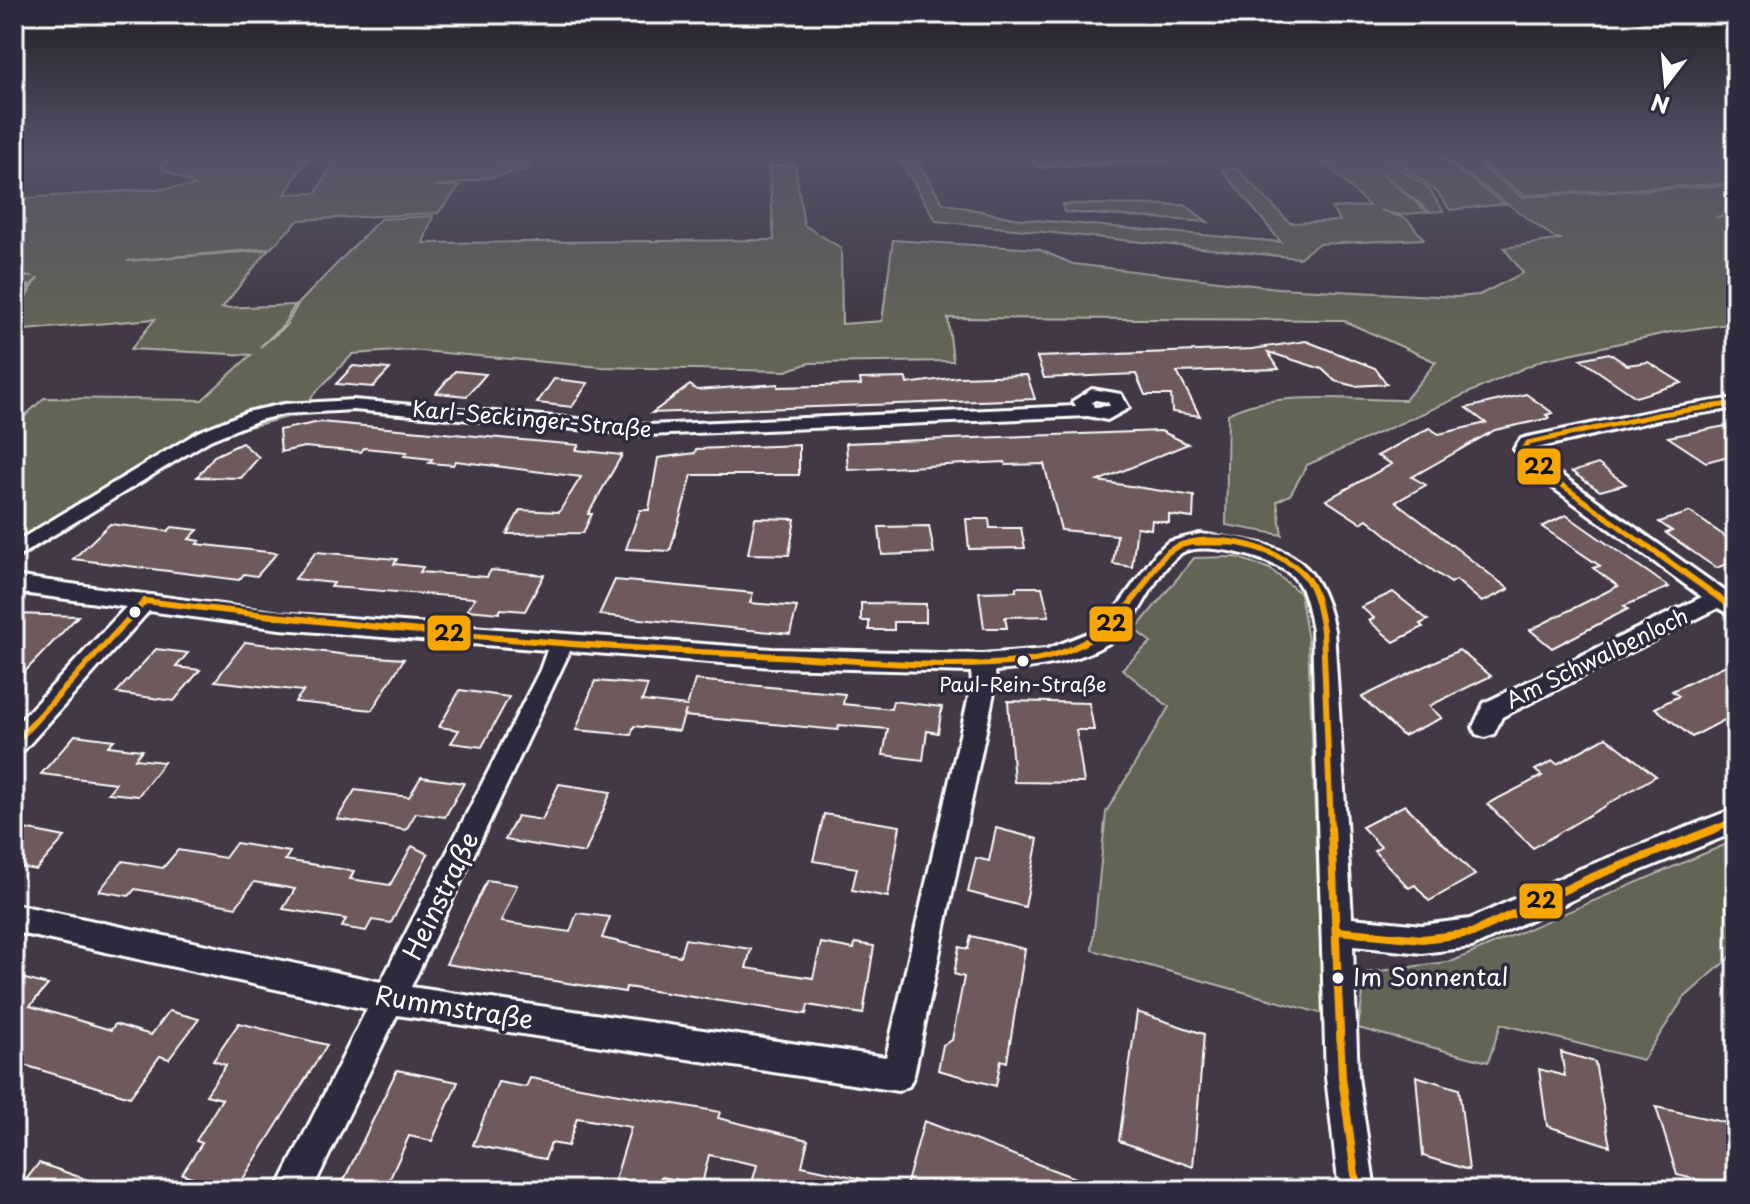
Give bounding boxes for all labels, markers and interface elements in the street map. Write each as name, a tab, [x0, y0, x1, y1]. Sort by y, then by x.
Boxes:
north arrow	[1626, 44, 1706, 124]
text: N	[1647, 86, 1673, 123]
street label: Karl-Seckinger-Straße	[411, 391, 653, 444]
line badge: 22	[1516, 447, 1562, 486]
text: 22	[1524, 448, 1554, 481]
street label: Am Schwalbenloch	[1499, 598, 1693, 715]
unlabelled marker	[127, 604, 143, 620]
line badge: 22	[1088, 605, 1134, 643]
text: 22	[1096, 605, 1126, 638]
line badge: 22	[426, 614, 472, 652]
text: 22	[434, 615, 464, 648]
marker: Paul-Rein-Straße	[1015, 653, 1031, 669]
place label: Paul-Rein-Straße	[939, 669, 1107, 699]
street label: Heinstraße	[392, 824, 488, 966]
line badge: 22	[1518, 882, 1564, 920]
text: 22	[1526, 882, 1556, 915]
place label: Im Sonnental	[1353, 958, 1508, 994]
marker: Im Sonnental	[1330, 970, 1346, 986]
street label: Rummstraße	[372, 975, 536, 1038]

